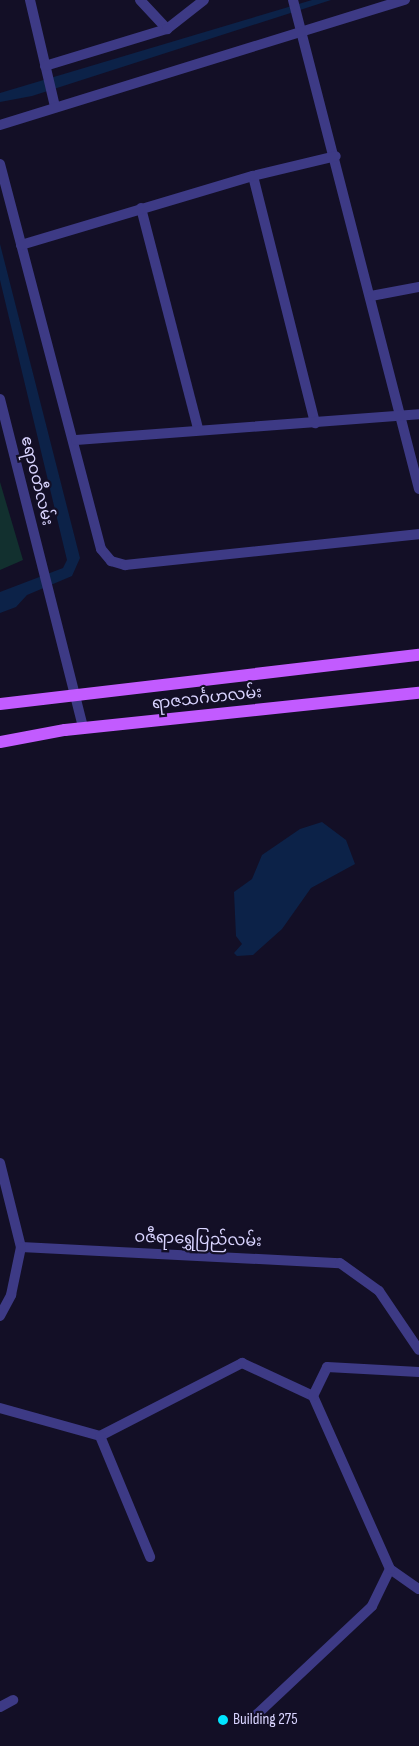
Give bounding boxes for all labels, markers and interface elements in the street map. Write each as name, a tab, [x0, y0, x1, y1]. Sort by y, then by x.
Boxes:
street label: ဧရာဝတီလမ်း	[16, 434, 56, 528]
street label: ရာဇသင်္ဂဟလမ်း	[151, 684, 263, 714]
street label: ဝဇီရာရွှေပြည်လမ်း	[134, 1228, 262, 1252]
place label: Building 275	[233, 1710, 298, 1730]
marker: Building 275	[217, 1714, 229, 1726]

